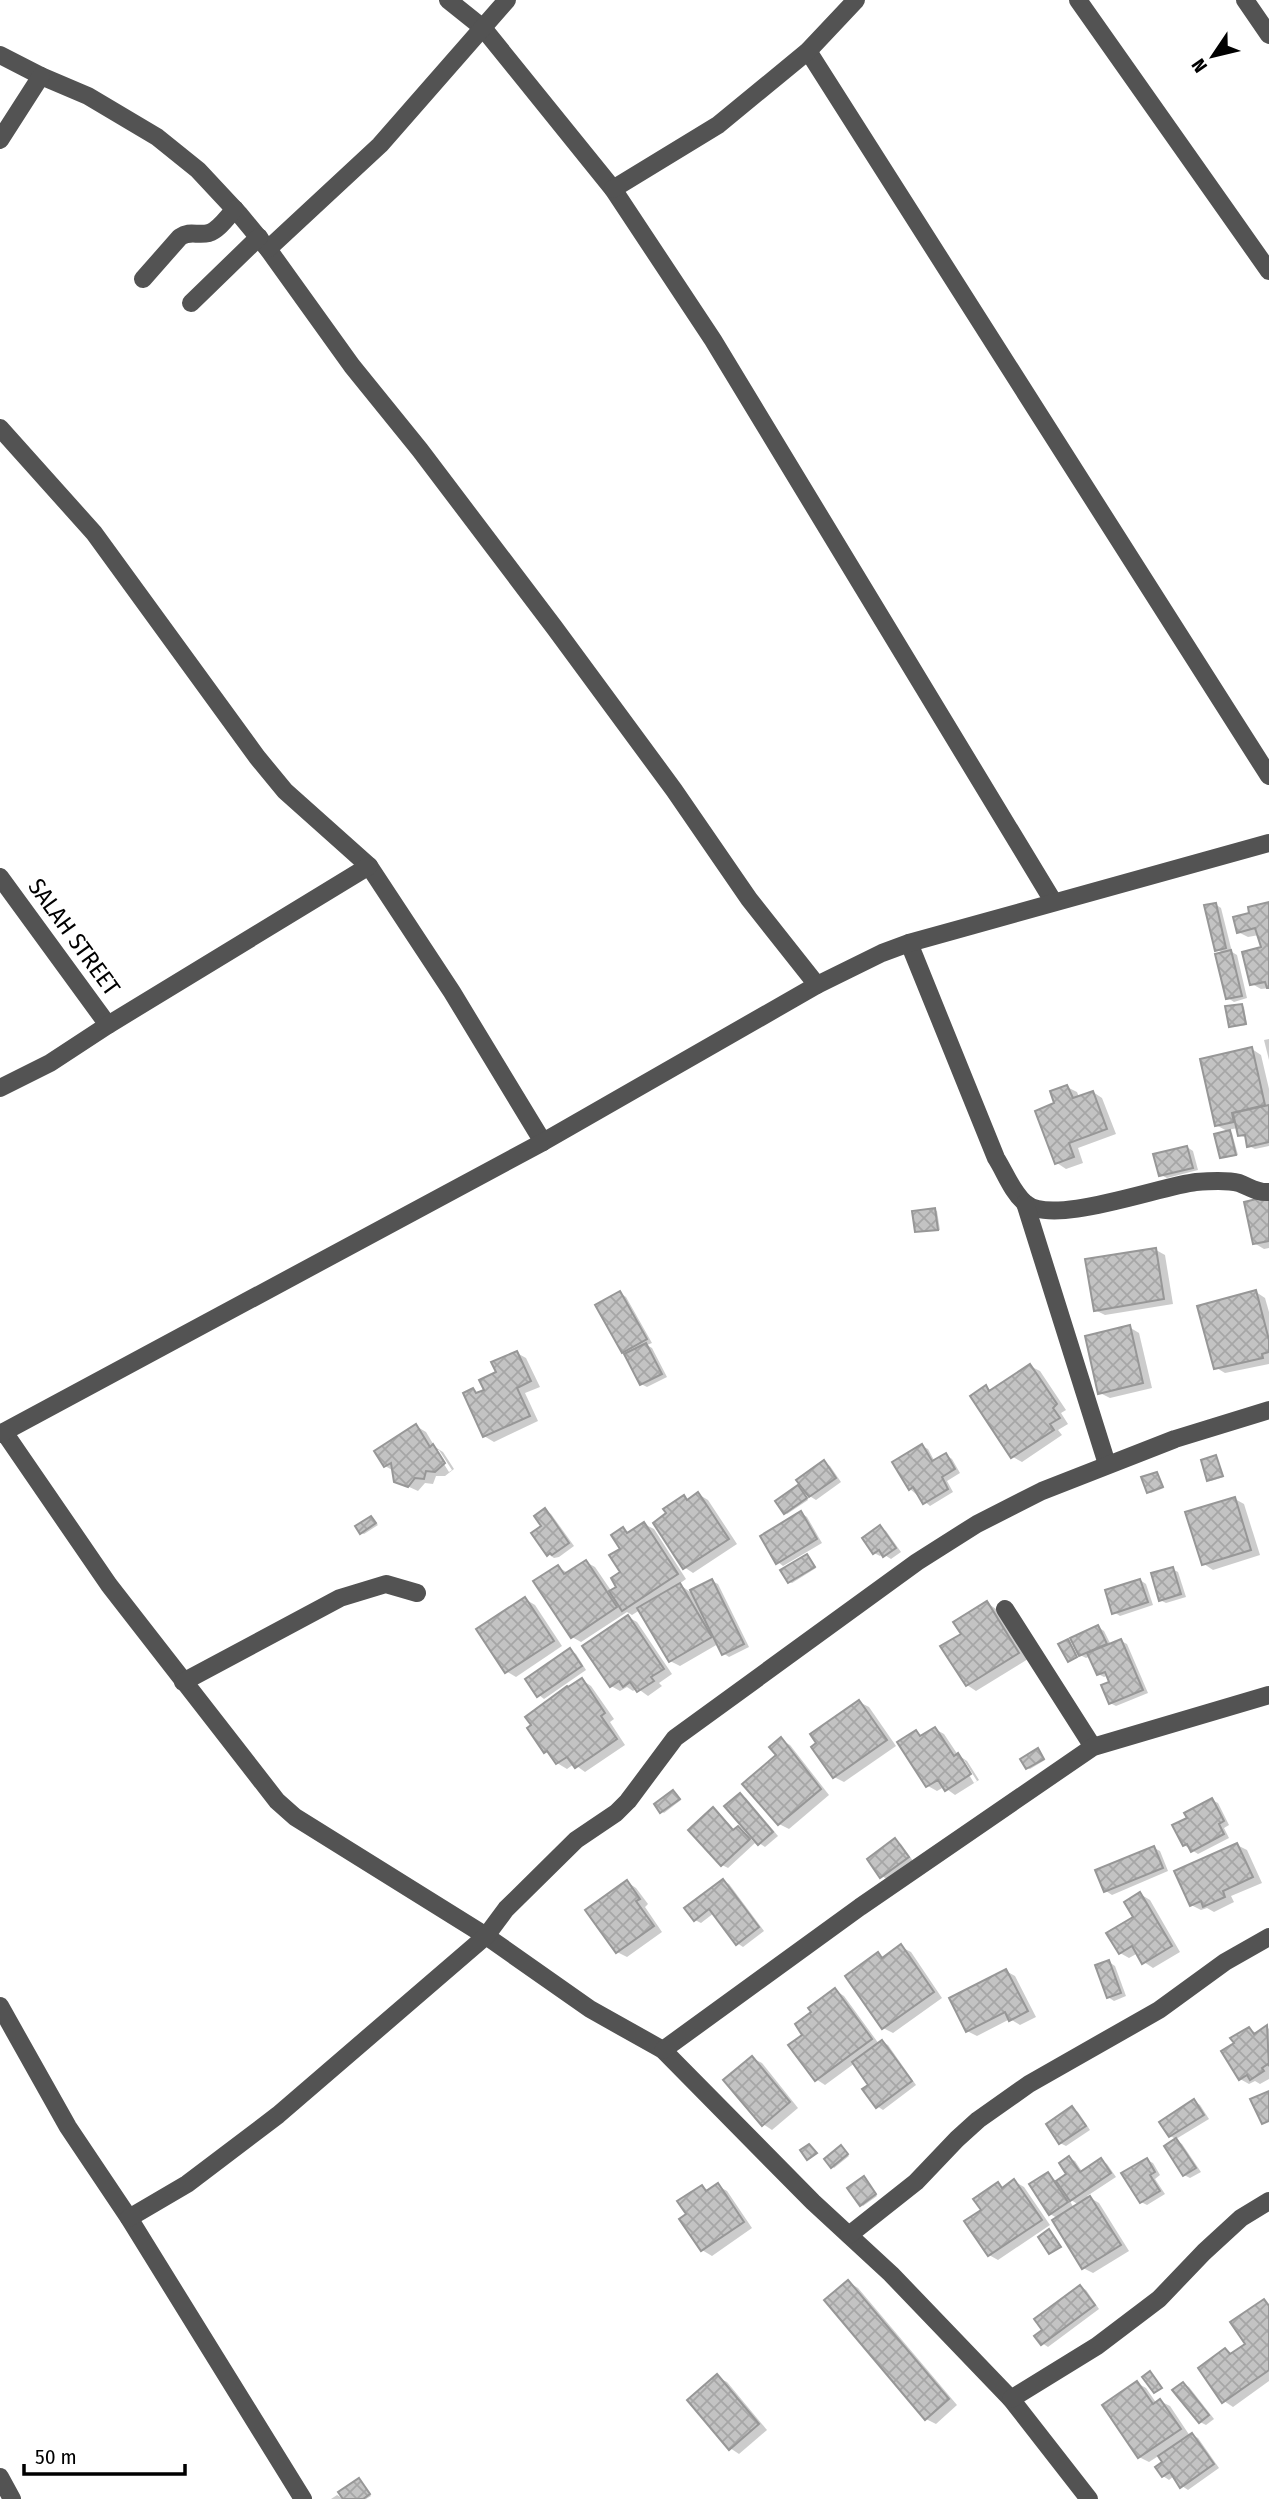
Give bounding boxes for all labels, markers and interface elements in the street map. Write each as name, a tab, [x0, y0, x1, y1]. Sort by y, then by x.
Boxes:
north arrow	[1178, 21, 1248, 91]
text: N	[1187, 54, 1212, 77]
street label: SALAH STREET	[22, 873, 126, 1001]
scale bar	[24, 2432, 186, 2476]
text: 50 m	[35, 2444, 77, 2470]

